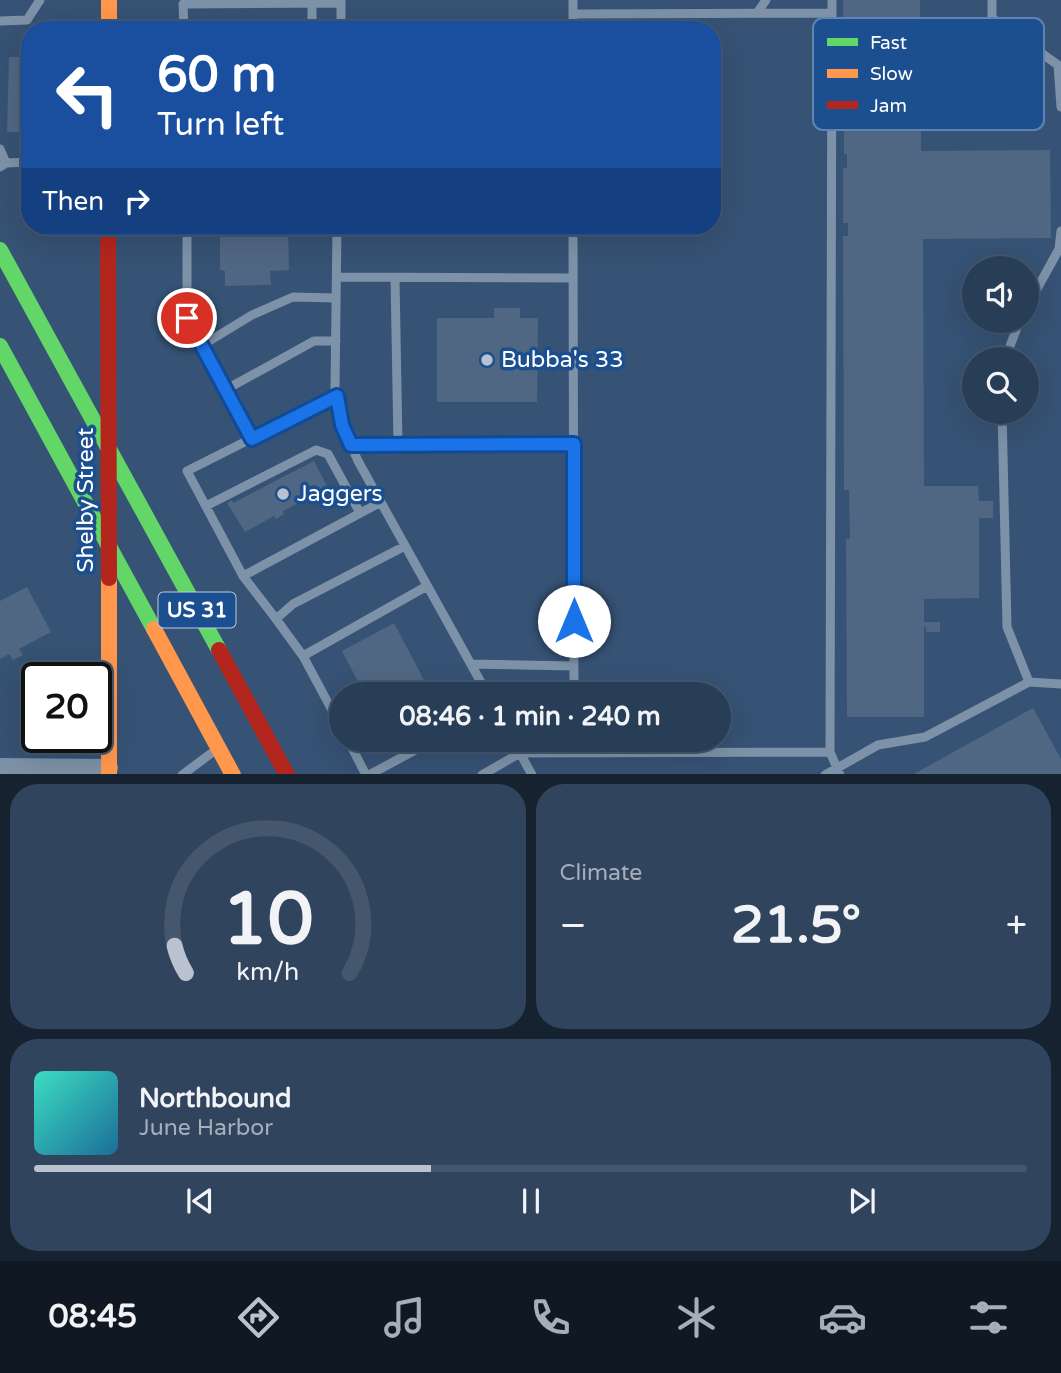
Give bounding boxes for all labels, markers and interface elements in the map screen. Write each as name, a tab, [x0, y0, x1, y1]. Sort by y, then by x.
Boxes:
legend	[813, 18, 1044, 130]
text: Fast	[870, 32, 907, 54]
text: 60 m	[157, 46, 276, 105]
icon: left	[42, 49, 133, 140]
text: Slow	[870, 63, 913, 85]
text: Jam	[870, 95, 907, 117]
text: Turn left	[157, 106, 284, 144]
icon: right	[118, 182, 156, 220]
text: Then	[42, 186, 104, 217]
map controls	[962, 256, 1039, 424]
button: sound	[962, 256, 1039, 333]
pin	[157, 288, 217, 348]
icon: arrive	[168, 299, 206, 337]
place label: Bubba's 33	[501, 346, 624, 374]
button: search	[962, 347, 1039, 424]
marker: Bubba's 33	[479, 352, 495, 368]
street label: Shelby Street	[72, 427, 100, 573]
place label: Jaggers	[297, 480, 383, 508]
marker: Jaggers	[275, 486, 291, 502]
position arrow	[537, 584, 611, 658]
road number: US 31	[158, 592, 235, 628]
speed limit sign: 20	[21, 662, 112, 753]
text: 08:46 · 1 min · 240 m	[399, 701, 661, 732]
text: Climate	[560, 859, 642, 887]
text: 10	[222, 876, 313, 964]
text: 21.5°	[731, 894, 861, 957]
text: −	[560, 903, 587, 949]
text: +	[1006, 903, 1027, 949]
text: km/h	[236, 956, 299, 986]
text: Northbound	[139, 1083, 291, 1114]
text: June Harbor	[139, 1114, 273, 1142]
icon: previous	[181, 1182, 219, 1220]
icon: pause	[512, 1182, 550, 1220]
icon: next	[843, 1182, 881, 1220]
icon: directions	[234, 1293, 283, 1342]
icon: music	[380, 1293, 429, 1342]
icon: phone	[526, 1293, 575, 1342]
icon: climate	[672, 1293, 721, 1342]
icon: car	[818, 1293, 867, 1342]
icon: filters	[964, 1293, 1013, 1342]
text: 08:45	[48, 1298, 137, 1336]

